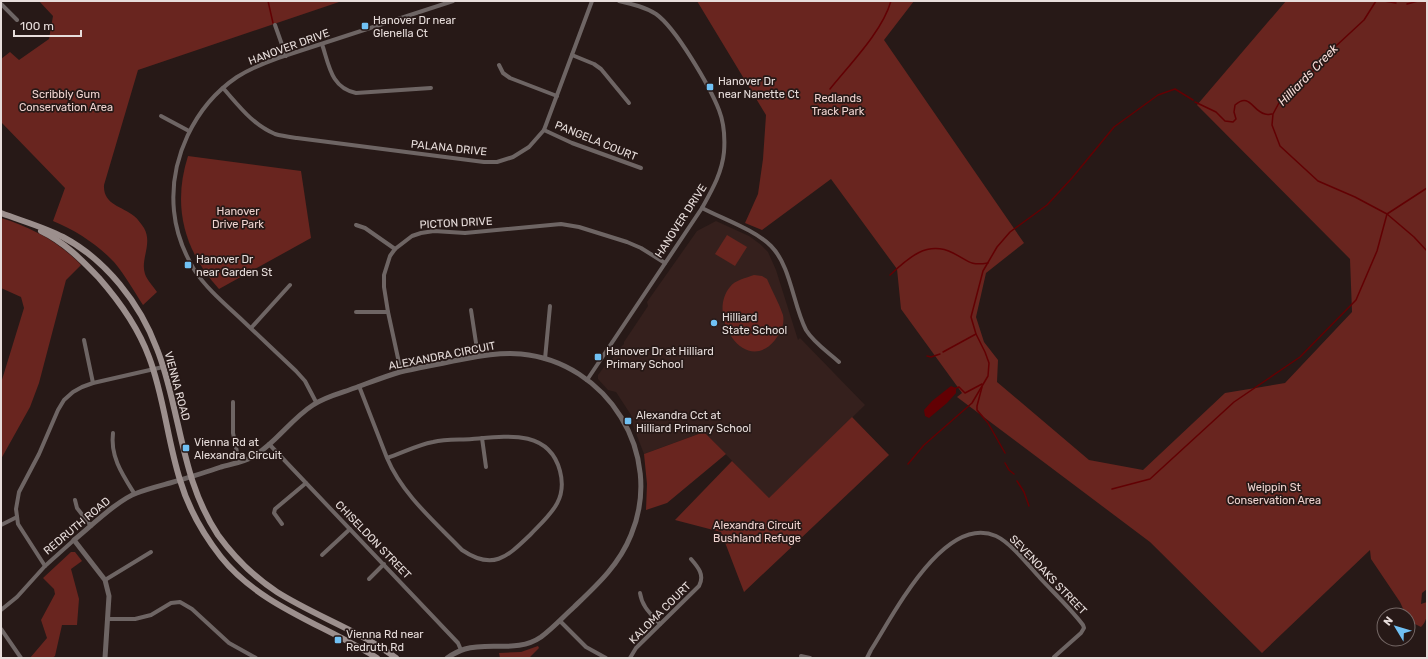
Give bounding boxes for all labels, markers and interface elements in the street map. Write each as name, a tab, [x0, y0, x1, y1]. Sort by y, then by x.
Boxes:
scale bar	[14, 12, 81, 38]
place label: Hanover Dr near Glenella Ct	[373, 14, 456, 40]
text: 100 m	[20, 19, 54, 33]
marker: Hanover Dr near Glenella Ct	[360, 21, 370, 31]
street label: HANOVER DRIVE	[247, 26, 332, 68]
water label: Hilliards Creek	[1275, 41, 1341, 109]
place label: Hanover Dr near Nanette Ct	[718, 75, 800, 101]
marker: Hanover Dr near Nanette Ct	[705, 82, 715, 92]
park label: Scribbly Gum Conservation Area	[19, 88, 113, 114]
park label: Redlands Track Park	[812, 92, 865, 118]
street label: PANGELA COURT	[553, 119, 640, 164]
street label: PALANA DRIVE	[410, 138, 488, 159]
street label: HANOVER DRIVE	[652, 181, 710, 260]
park label: Hanover Drive Park	[212, 205, 264, 231]
street label: PICTON DRIVE	[419, 215, 493, 231]
place label: Hanover Dr near Garden St	[196, 253, 273, 279]
marker: Hanover Dr near Garden St	[183, 260, 193, 270]
place label: Hilliard State School	[722, 311, 787, 337]
marker: Hilliard State School	[709, 318, 719, 328]
street label: ALEXANDRA CIRCUIT	[387, 339, 497, 373]
place label: Hanover Dr at Hilliard Primary School	[606, 345, 714, 371]
street label: VIENNA ROAD	[161, 350, 193, 422]
marker: Hanover Dr at Hilliard Primary School	[593, 352, 603, 362]
place label: Alexandra Cct at Hilliard Primary School	[636, 409, 751, 435]
marker: Alexandra Cct at Hilliard Primary School	[623, 416, 633, 426]
place label: Vienna Rd at Alexandra Circuit	[194, 436, 283, 462]
marker: Vienna Rd at Alexandra Circuit	[181, 443, 191, 453]
park label: Weippin St Conservation Area	[1227, 481, 1321, 507]
street label: REDRUTH ROAD	[41, 494, 113, 558]
street label: CHISELDON STREET	[332, 498, 414, 582]
park label: Alexandra Circuit Bushland Refuge	[713, 519, 802, 545]
street label: SEVENOAKS STREET	[1007, 532, 1090, 618]
street label: KALOMA COURT	[626, 579, 694, 647]
north arrow	[1376, 607, 1416, 647]
text: N	[1381, 614, 1396, 628]
place label: Vienna Rd near Redruth Rd	[346, 628, 424, 654]
marker: Vienna Rd near Redruth Rd	[333, 635, 343, 645]

